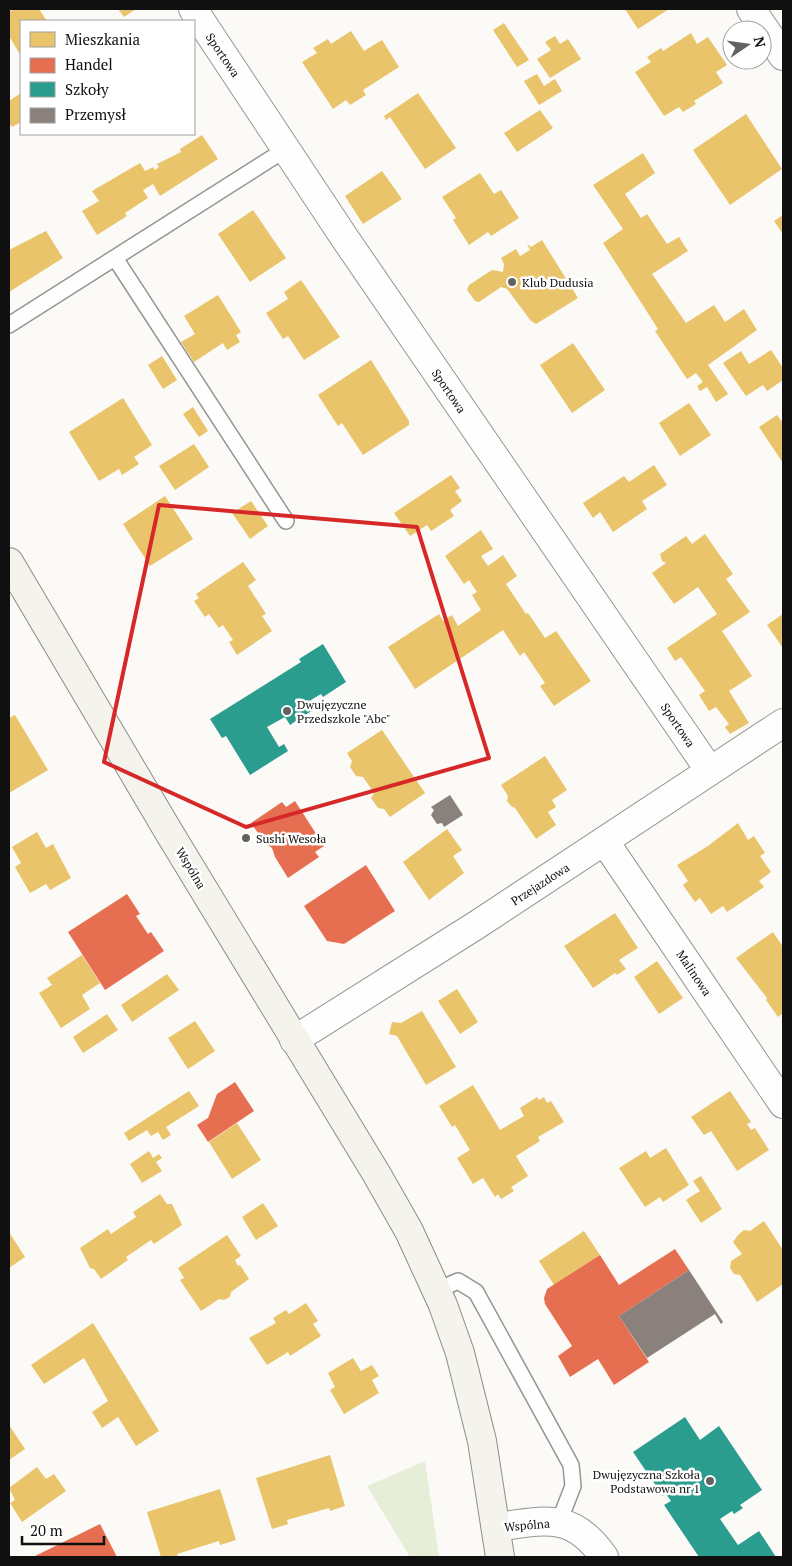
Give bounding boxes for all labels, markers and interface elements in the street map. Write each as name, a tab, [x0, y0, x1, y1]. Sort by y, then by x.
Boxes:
legend	[20, 20, 195, 135]
north arrow	[722, 20, 772, 70]
text: Mieszkania	[65, 29, 141, 49]
street label: Sportowa	[203, 30, 243, 80]
text: N	[750, 35, 771, 50]
text: Handel	[65, 54, 113, 74]
text: Szkoły	[65, 79, 109, 99]
text: Przemysł	[65, 104, 126, 124]
place label: Klub Dudusia	[522, 275, 594, 290]
marker: Klub Dudusia	[506, 276, 518, 288]
street label: Sportowa	[429, 366, 469, 416]
place label: Dwujęzyczne Przedszkole "Abc"	[297, 697, 391, 726]
street label: Sportowa	[658, 700, 698, 750]
marker: Dwujęzyczne Przedszkole "Abc"	[281, 705, 293, 717]
place label: Sushi Wesoła	[256, 831, 326, 846]
marker: Sushi Wesoła	[240, 832, 252, 844]
street label: Wspólna	[173, 844, 209, 892]
street label: Przejazdowa	[508, 860, 572, 908]
street label: Malinowa	[673, 947, 715, 999]
place label: Dwujęzyczna Szkoła Podstawowa nr 1	[593, 1467, 700, 1496]
marker: Dwujęzyczna Szkoła Podstawowa nr 1	[704, 1475, 716, 1487]
scale bar	[22, 1514, 105, 1546]
street label: Wspólna	[504, 1516, 550, 1534]
text: 20 m	[30, 1520, 63, 1540]

